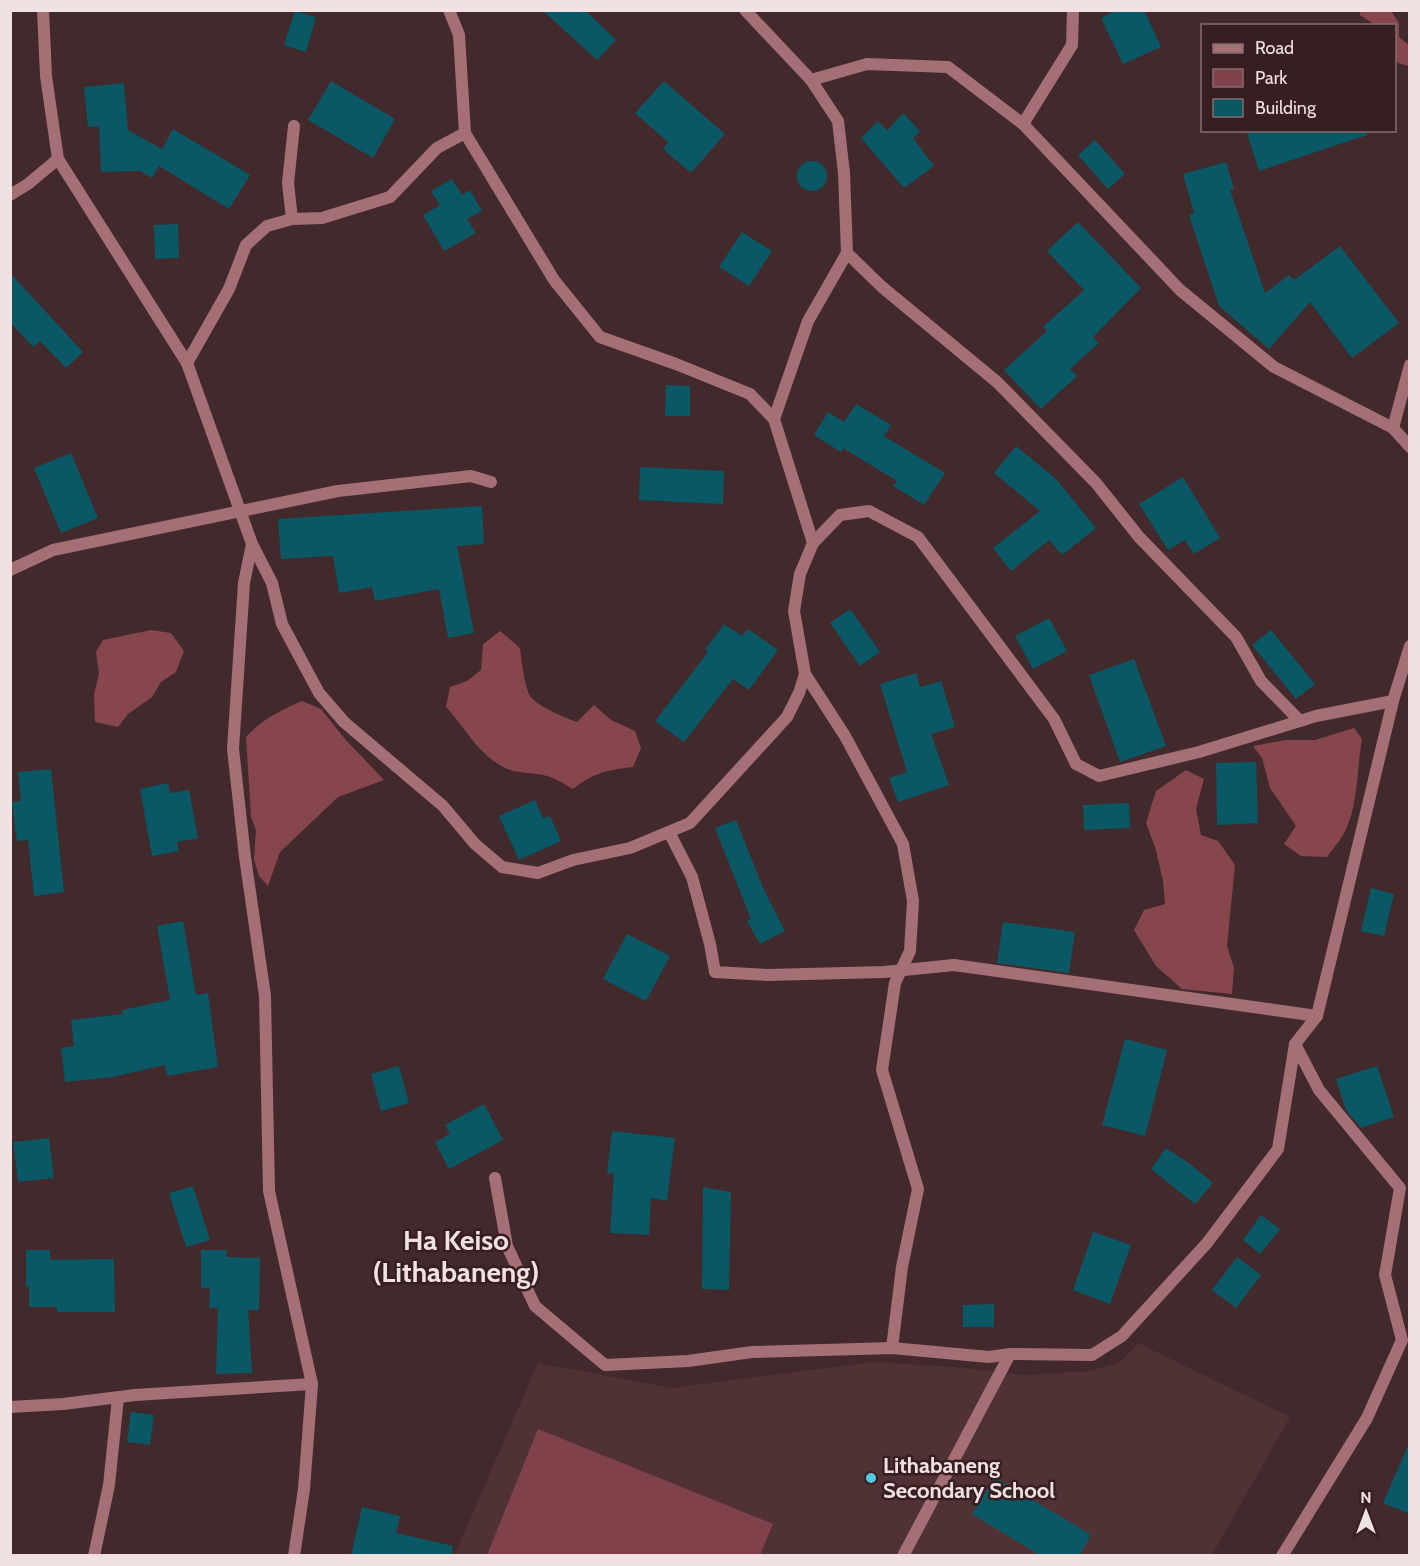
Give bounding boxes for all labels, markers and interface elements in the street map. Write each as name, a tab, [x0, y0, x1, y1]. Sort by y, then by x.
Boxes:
legend	[1201, 24, 1396, 132]
text: Road	[1255, 37, 1294, 59]
text: Park	[1255, 67, 1288, 89]
text: Building	[1255, 97, 1317, 119]
district label: Ha Keiso (Lithabaneng)	[372, 1223, 540, 1289]
place label: Lithabaneng Secondary School	[883, 1452, 1055, 1504]
marker: Lithabaneng Secondary School	[864, 1471, 878, 1485]
north arrow	[1336, 1482, 1396, 1542]
text: N	[1360, 1488, 1372, 1507]

